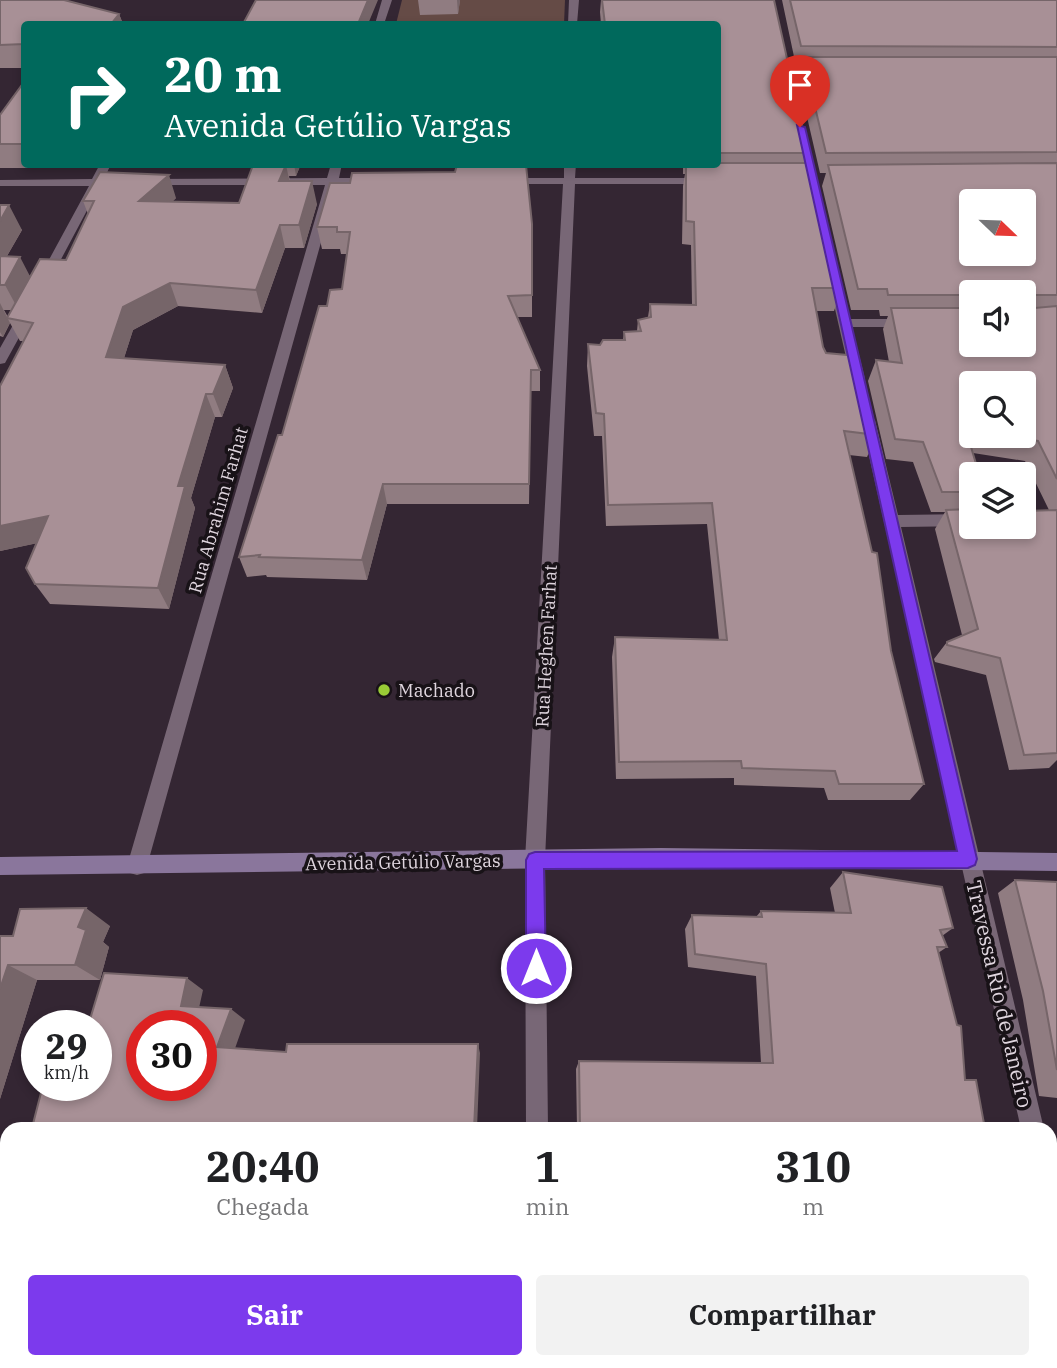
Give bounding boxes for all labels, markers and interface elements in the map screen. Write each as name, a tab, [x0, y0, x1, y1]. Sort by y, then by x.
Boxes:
text: 20 m	[164, 42, 282, 105]
icon: right	[49, 49, 140, 140]
pin	[770, 55, 830, 127]
icon: arrive	[781, 66, 819, 104]
text: Avenida Getúlio Vargas	[164, 104, 512, 146]
north arrow	[959, 189, 1036, 266]
map controls	[959, 189, 1036, 539]
button: sound	[959, 280, 1036, 357]
button: search	[959, 371, 1036, 448]
street label: Rua Abrahim Farhat	[183, 424, 253, 596]
button: layers	[959, 462, 1036, 539]
street label: Rua Heghen Farhat	[530, 564, 562, 728]
place label: Machado	[398, 679, 475, 702]
marker: Machado	[376, 682, 392, 698]
street label: Avenida Getúlio Vargas	[305, 849, 501, 875]
street label: Travessa Rio de Janeiro	[960, 878, 1040, 1110]
position arrow	[499, 931, 573, 1005]
speed limit sign: 30	[126, 1010, 217, 1101]
text: 29	[45, 1023, 88, 1069]
text: km/h	[44, 1061, 89, 1084]
text: 20:40	[206, 1139, 320, 1194]
text: 1	[535, 1139, 560, 1194]
text: 310	[775, 1139, 851, 1194]
text: Chegada	[216, 1191, 309, 1221]
text: min	[526, 1191, 569, 1221]
text: m	[802, 1191, 824, 1221]
button: Sair	[28, 1275, 522, 1355]
button: Compartilhar	[536, 1275, 1029, 1355]

